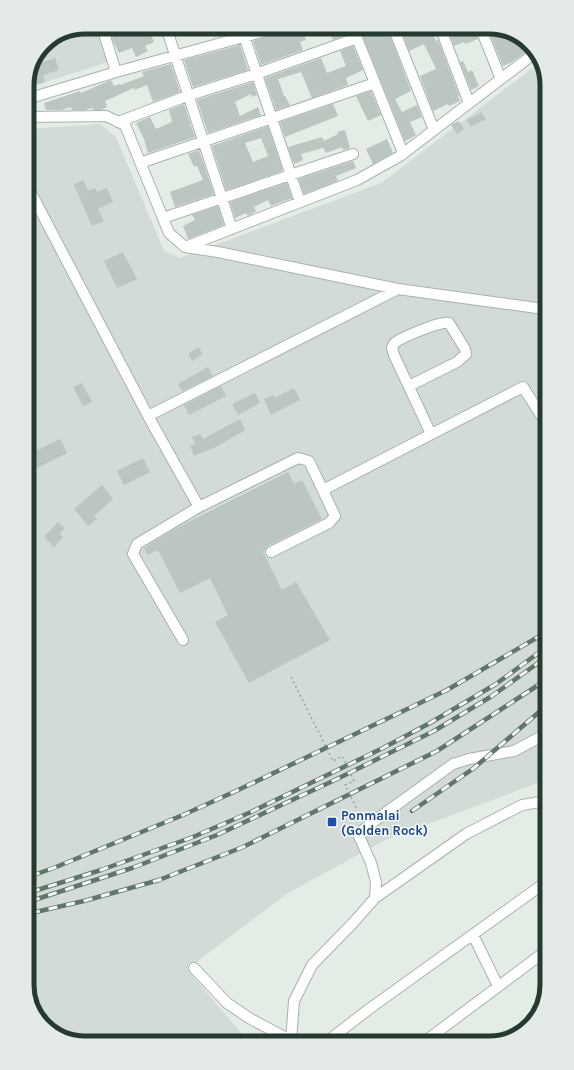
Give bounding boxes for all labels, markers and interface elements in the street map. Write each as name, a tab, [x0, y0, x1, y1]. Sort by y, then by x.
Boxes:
place label: Ponmalai (Golden Rock)	[341, 808, 428, 838]
marker: Ponmalai (Golden Rock)	[326, 816, 338, 828]

